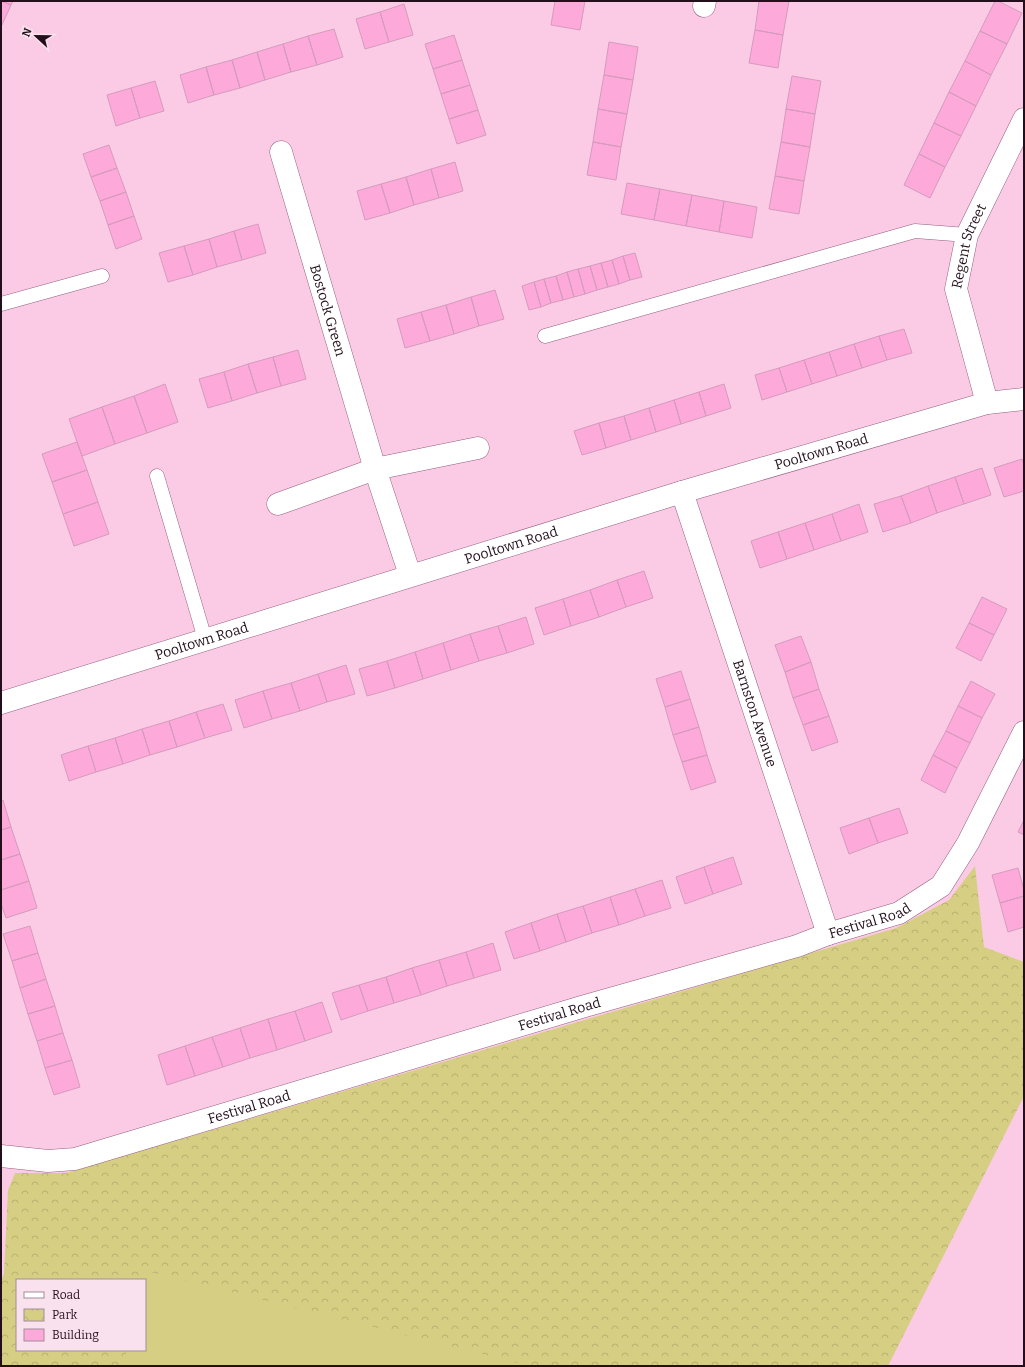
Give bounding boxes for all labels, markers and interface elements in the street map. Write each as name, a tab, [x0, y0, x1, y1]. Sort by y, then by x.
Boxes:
north arrow	[16, 16, 56, 56]
text: N	[20, 26, 35, 39]
street label: Regent Street	[948, 201, 990, 290]
street label: Bostock Green	[306, 262, 350, 358]
street label: Pooltown Road	[772, 430, 870, 473]
street label: Pooltown Road	[462, 523, 560, 567]
street label: Pooltown Road	[153, 618, 250, 663]
street label: Barnston Avenue	[729, 657, 781, 769]
street label: Festival Road	[827, 899, 914, 942]
street label: Festival Road	[516, 994, 603, 1034]
street label: Festival Road	[206, 1086, 292, 1127]
legend	[16, 1279, 146, 1351]
text: Road	[52, 1288, 80, 1302]
text: Park	[52, 1308, 78, 1322]
text: Building	[52, 1328, 99, 1342]

